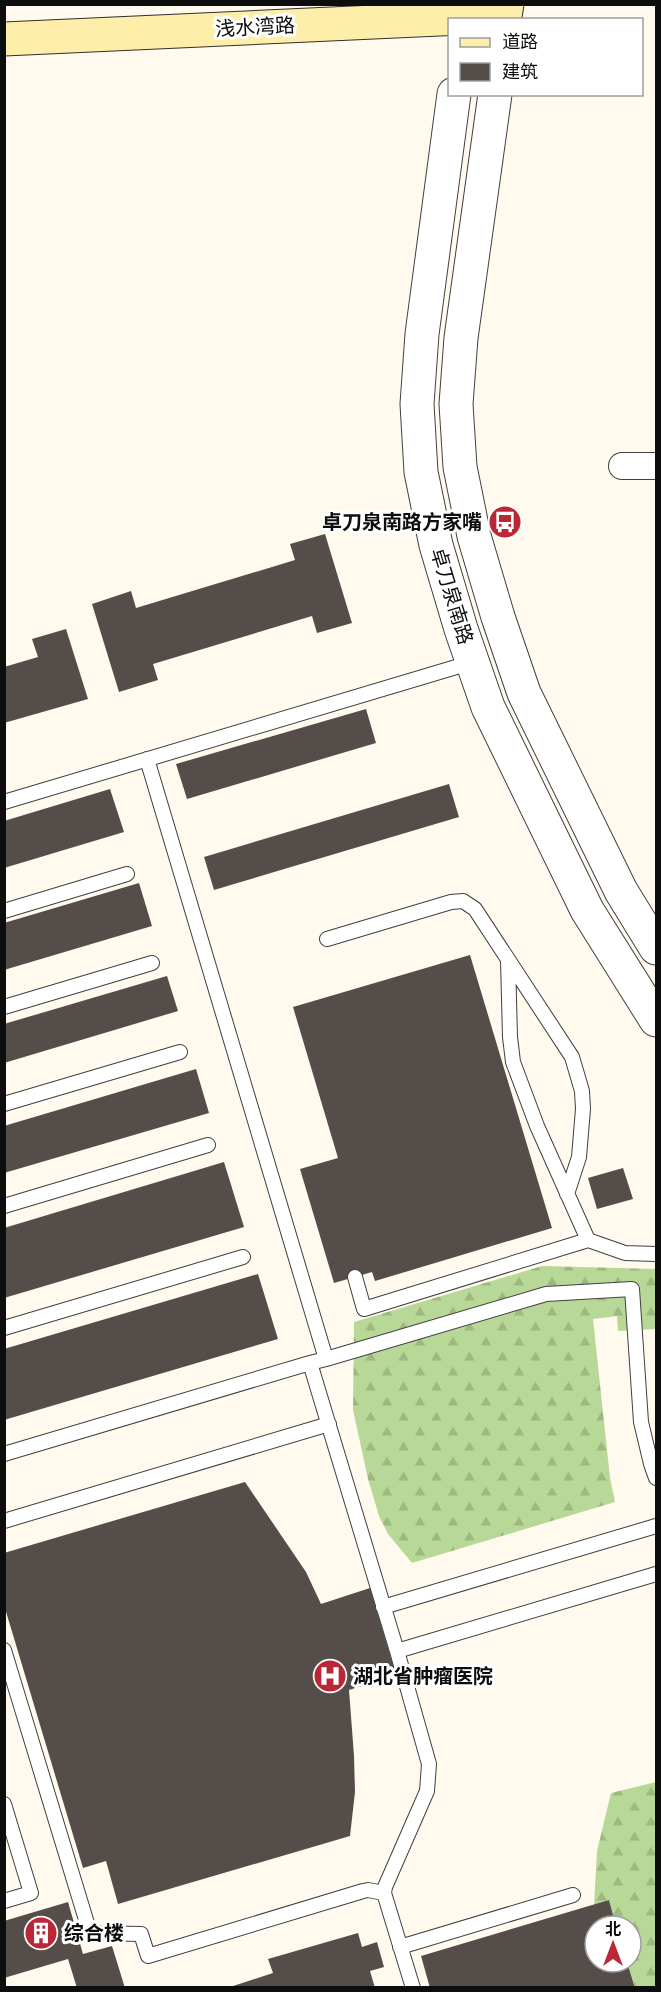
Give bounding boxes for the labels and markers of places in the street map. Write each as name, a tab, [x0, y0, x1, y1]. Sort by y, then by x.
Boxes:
bus stop icon: 卓刀泉南路方家嘴	[487, 504, 523, 540]
place label: 卓刀泉南路方家嘴	[322, 508, 482, 535]
hospital icon: 湖北省肿瘤医院	[312, 1658, 348, 1694]
place label: 湖北省肿瘤医院	[353, 1662, 493, 1689]
building icon: 综合楼	[23, 1915, 59, 1951]
place label: 综合楼	[64, 1919, 124, 1946]

